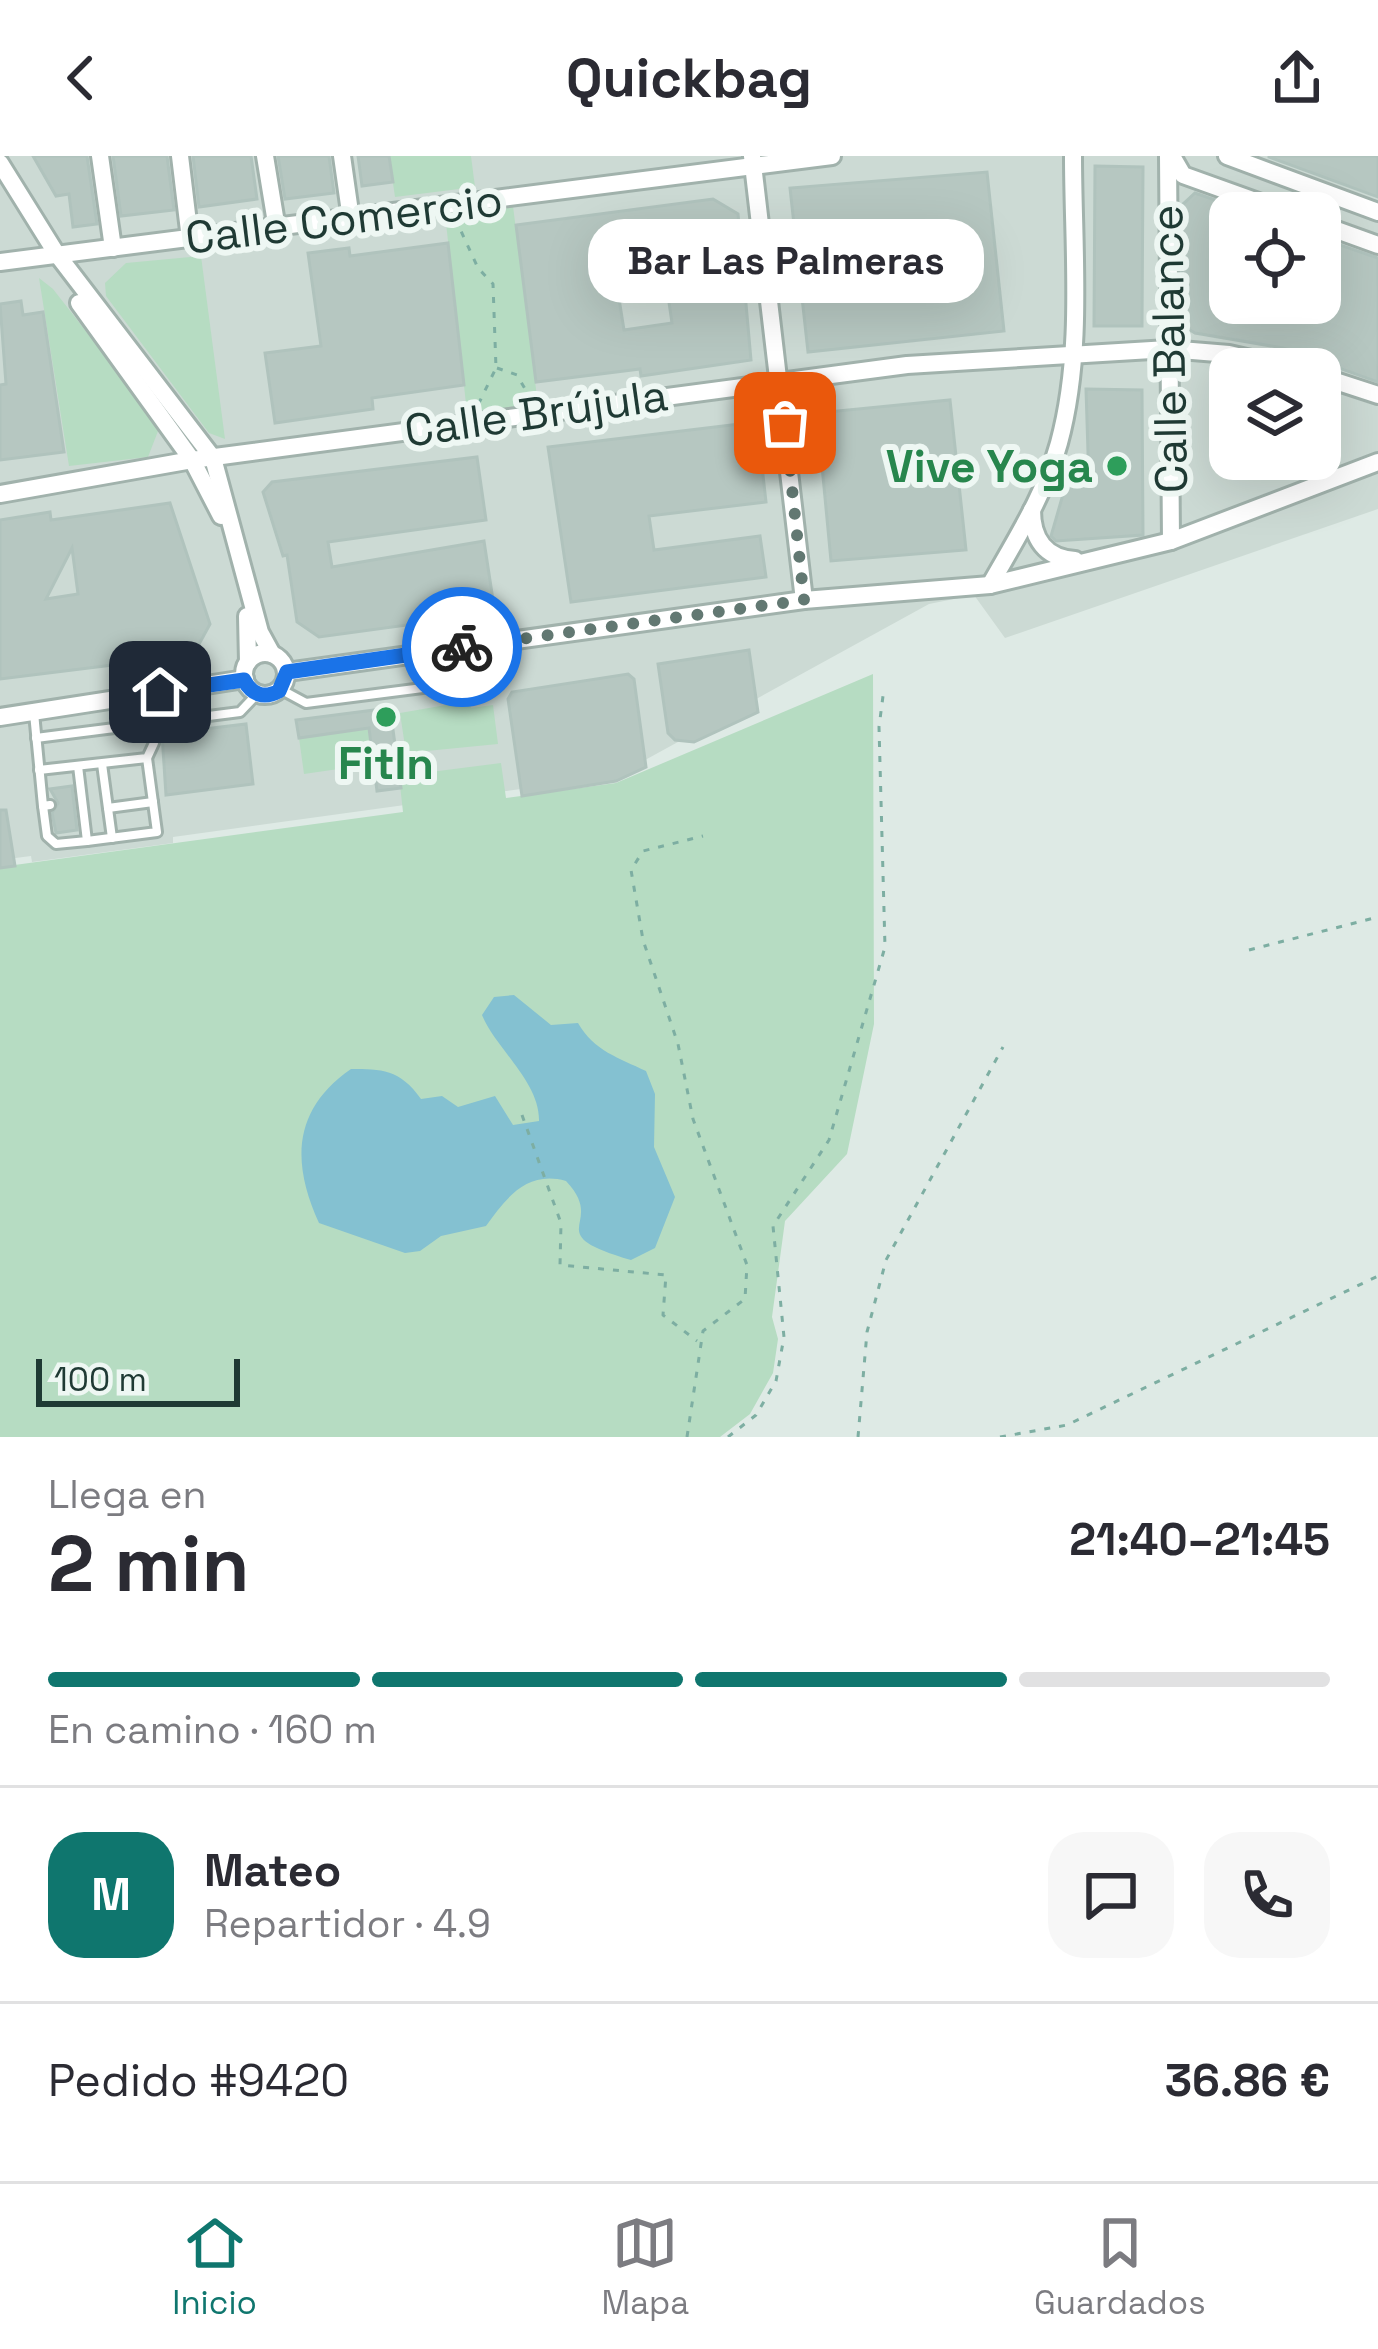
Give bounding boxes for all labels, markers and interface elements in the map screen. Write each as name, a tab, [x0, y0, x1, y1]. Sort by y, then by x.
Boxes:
text: Quickbag	[566, 44, 812, 113]
icon: back	[48, 45, 114, 111]
icon: share	[1264, 45, 1330, 111]
street label: Calle Comercio	[182, 171, 506, 267]
map controls	[1209, 192, 1341, 480]
button: locate	[1209, 192, 1341, 324]
street label: Calle Balance	[1138, 204, 1200, 494]
callout: Bar Las Palmeras	[587, 219, 983, 303]
text: Bar Las Palmeras	[627, 236, 945, 285]
button: layers	[1209, 348, 1341, 480]
street label: Calle Brújula	[401, 366, 671, 460]
pin	[734, 372, 836, 474]
icon: bag	[752, 390, 818, 456]
place label: Vive Yoga	[886, 438, 1093, 495]
marker: Vive Yoga	[1104, 453, 1130, 479]
courier	[402, 587, 522, 707]
icon: bike	[429, 614, 495, 680]
pin	[109, 641, 211, 743]
icon: home	[127, 659, 193, 725]
marker: FitIn	[373, 704, 399, 730]
place label: FitIn	[338, 735, 434, 792]
scale bar	[36, 1353, 240, 1406]
text: 100 m	[54, 1359, 147, 1401]
text: Llega en	[48, 1470, 206, 1519]
text: 21:40–21:45	[1069, 1511, 1330, 1568]
text: 2 min	[48, 1514, 250, 1614]
text: En camino · 160 m	[48, 1705, 377, 1754]
button: chat	[1048, 1832, 1174, 1958]
button: phone	[1204, 1832, 1330, 1958]
text: Mateo	[204, 1842, 341, 1899]
text: M	[91, 1866, 131, 1923]
text: Repartidor · 4.9	[204, 1899, 491, 1948]
text: Pedido #9420	[48, 2052, 349, 2109]
text: 36.86 €	[1165, 2052, 1330, 2109]
tab: Inicio	[172, 2210, 257, 2324]
tab: Mapa	[602, 2210, 689, 2324]
tab: Guardados	[1034, 2210, 1206, 2324]

